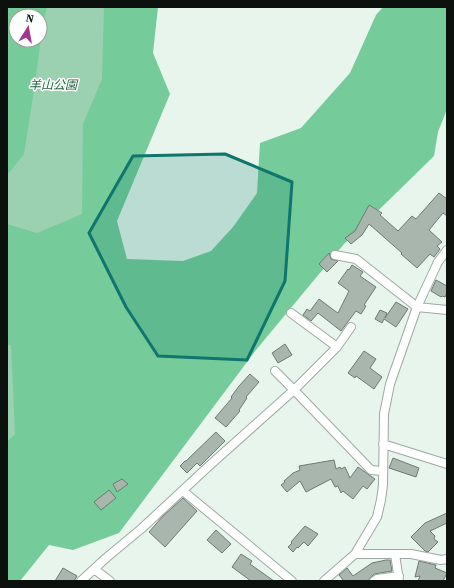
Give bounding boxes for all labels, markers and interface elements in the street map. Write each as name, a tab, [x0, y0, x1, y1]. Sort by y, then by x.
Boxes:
north arrow	[8, 8, 48, 48]
text: N	[24, 11, 35, 27]
park label: 羊山公園	[29, 77, 79, 93]

